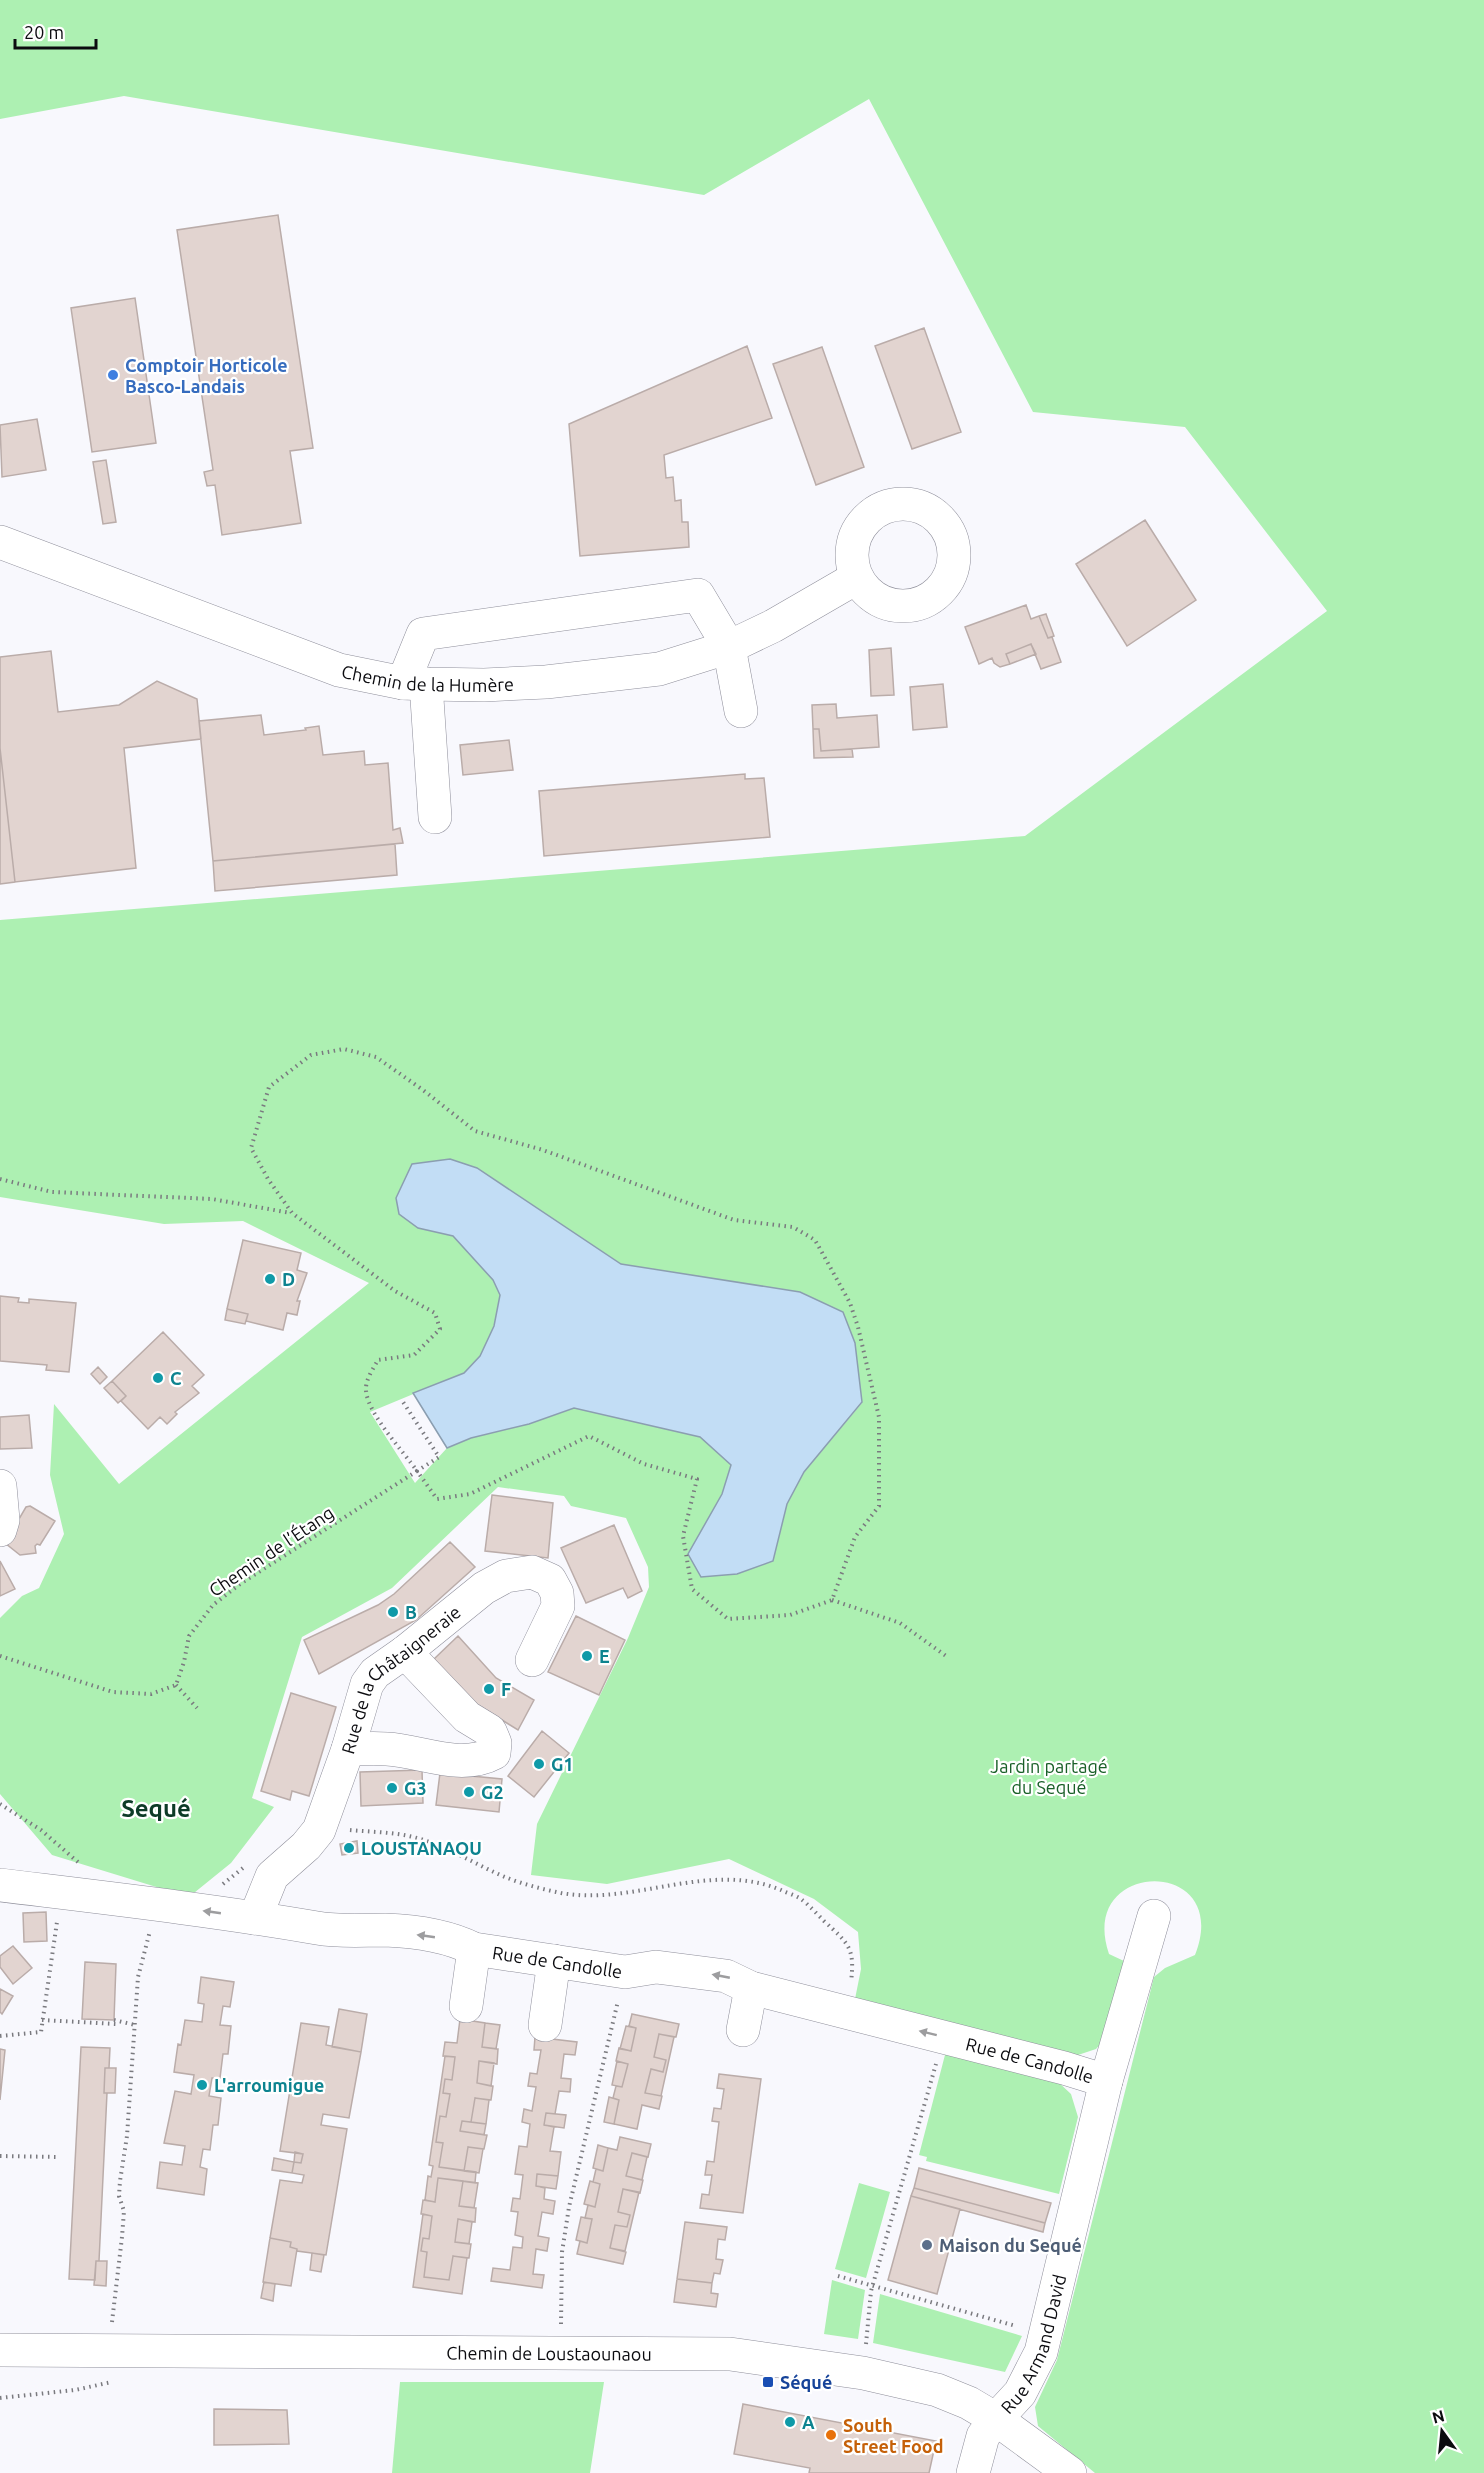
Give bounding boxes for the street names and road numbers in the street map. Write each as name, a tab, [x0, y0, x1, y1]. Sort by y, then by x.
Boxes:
street label: Chemin de la Humère	[340, 661, 514, 695]
street label: Chemin de l’Étang	[204, 1501, 337, 1600]
street label: Rue de la Châtaigneraie	[337, 1601, 464, 1756]
street label: Rue de Candolle	[491, 1942, 624, 1981]
street label: Rue de Candolle	[964, 2033, 1096, 2087]
street label: Rue Armand David	[996, 2272, 1069, 2417]
street label: Chemin de Loustaounaou	[446, 2342, 652, 2364]

